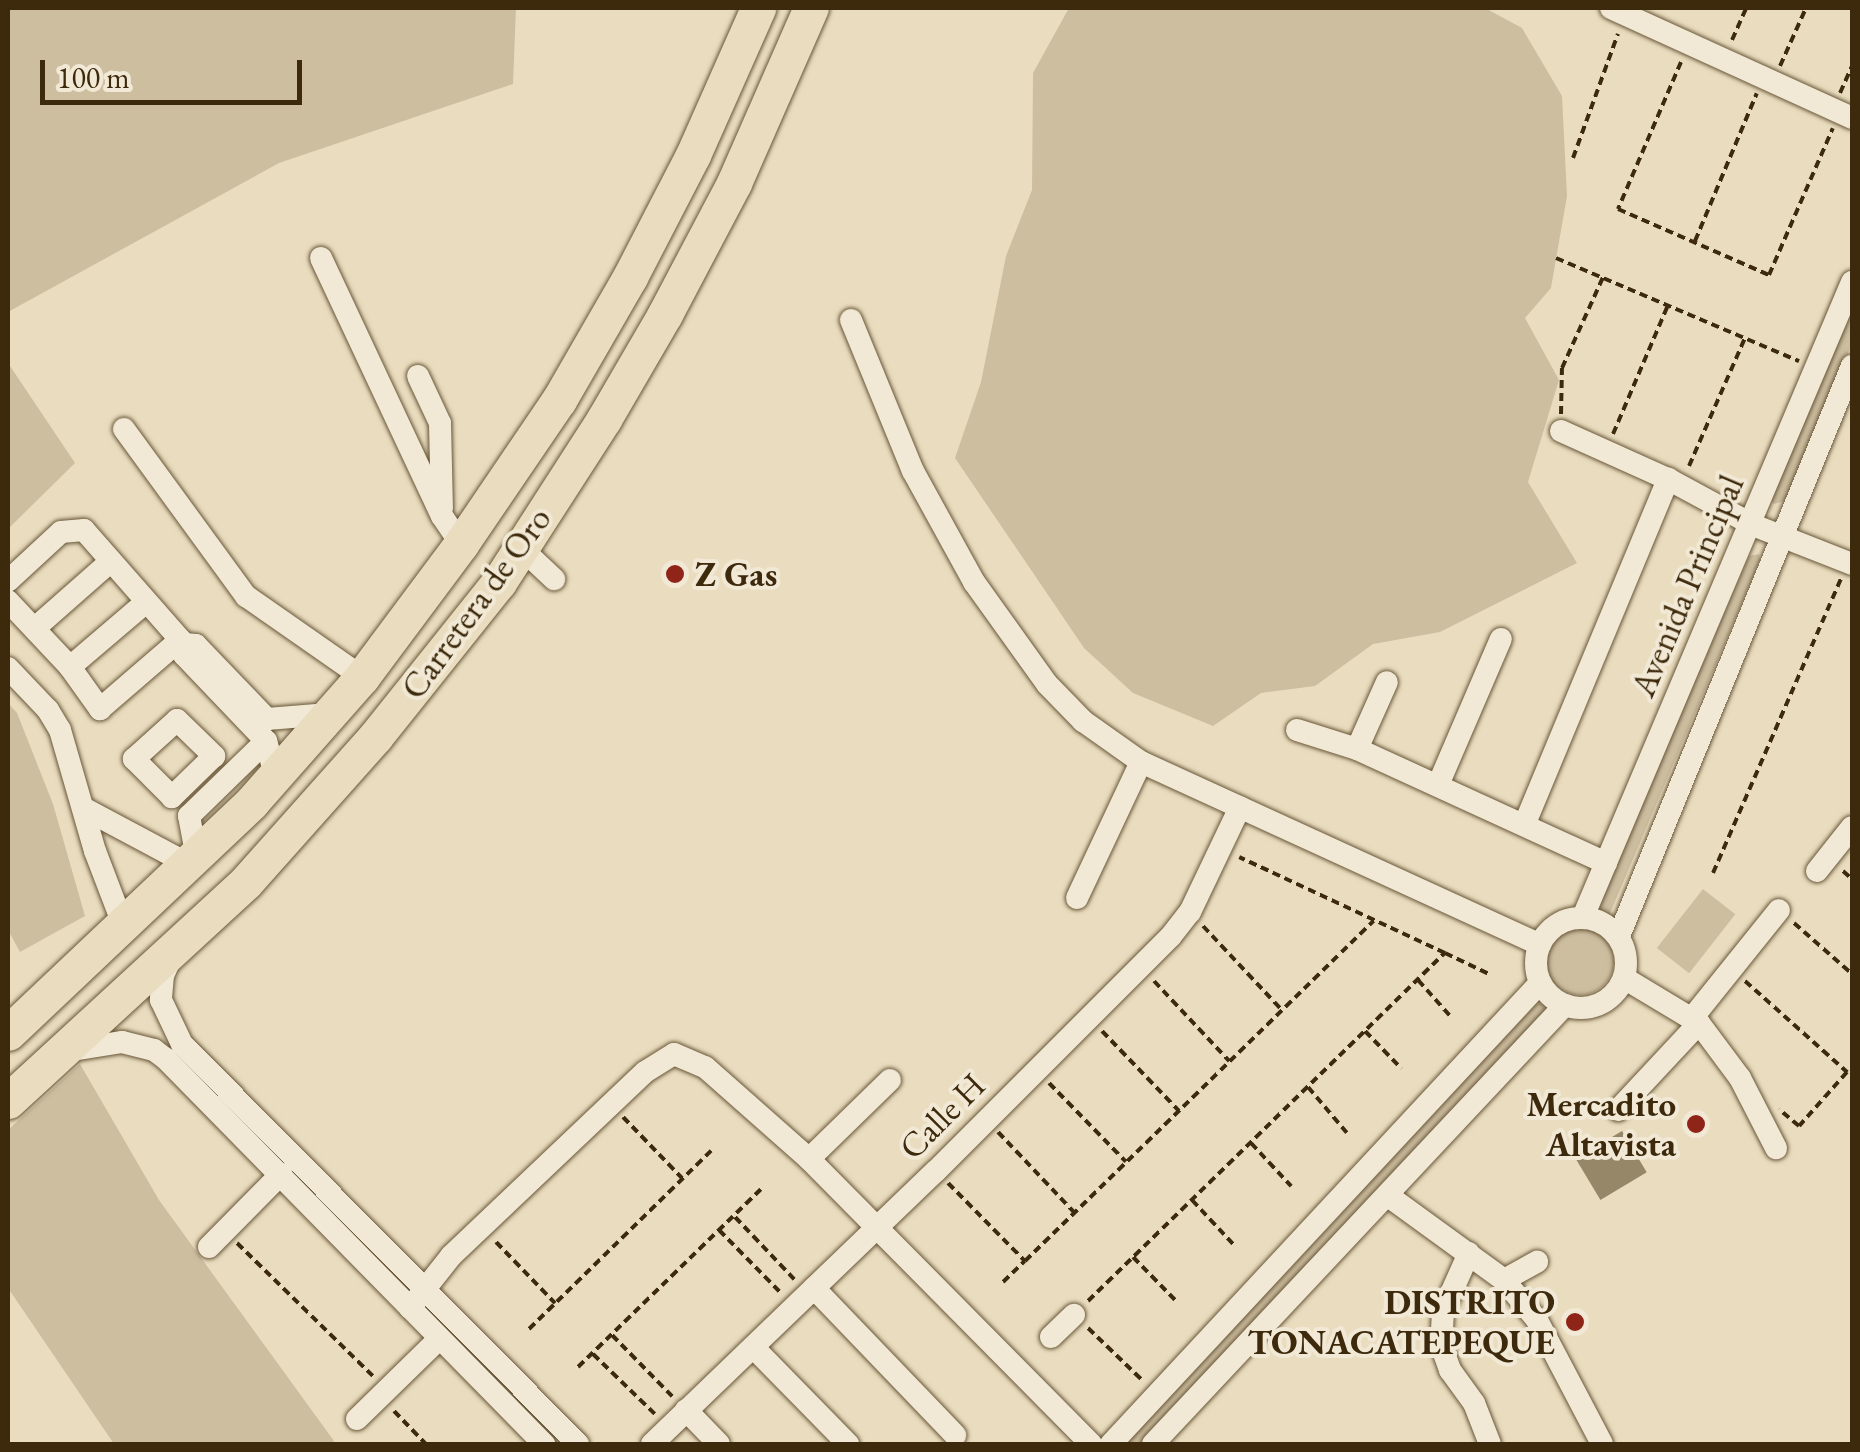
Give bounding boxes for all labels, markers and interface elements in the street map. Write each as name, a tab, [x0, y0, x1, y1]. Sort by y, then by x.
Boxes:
scale bar	[45, 40, 308, 102]
text: 100 m	[57, 58, 130, 97]
street label: Avenida Principal	[1622, 469, 1752, 703]
street label: Carretera de Oro	[392, 499, 560, 707]
place label: Z Gas	[695, 553, 777, 595]
marker: Z Gas	[664, 563, 686, 585]
street label: Calle H	[890, 1064, 994, 1168]
place label: Mercadito Altavista	[1526, 1083, 1676, 1165]
marker: Mercadito Altavista	[1685, 1113, 1707, 1135]
place label: DISTRITO TONACATEPEQUE	[1247, 1281, 1555, 1363]
marker: DISTRITO TONACATEPEQUE	[1564, 1311, 1586, 1333]

